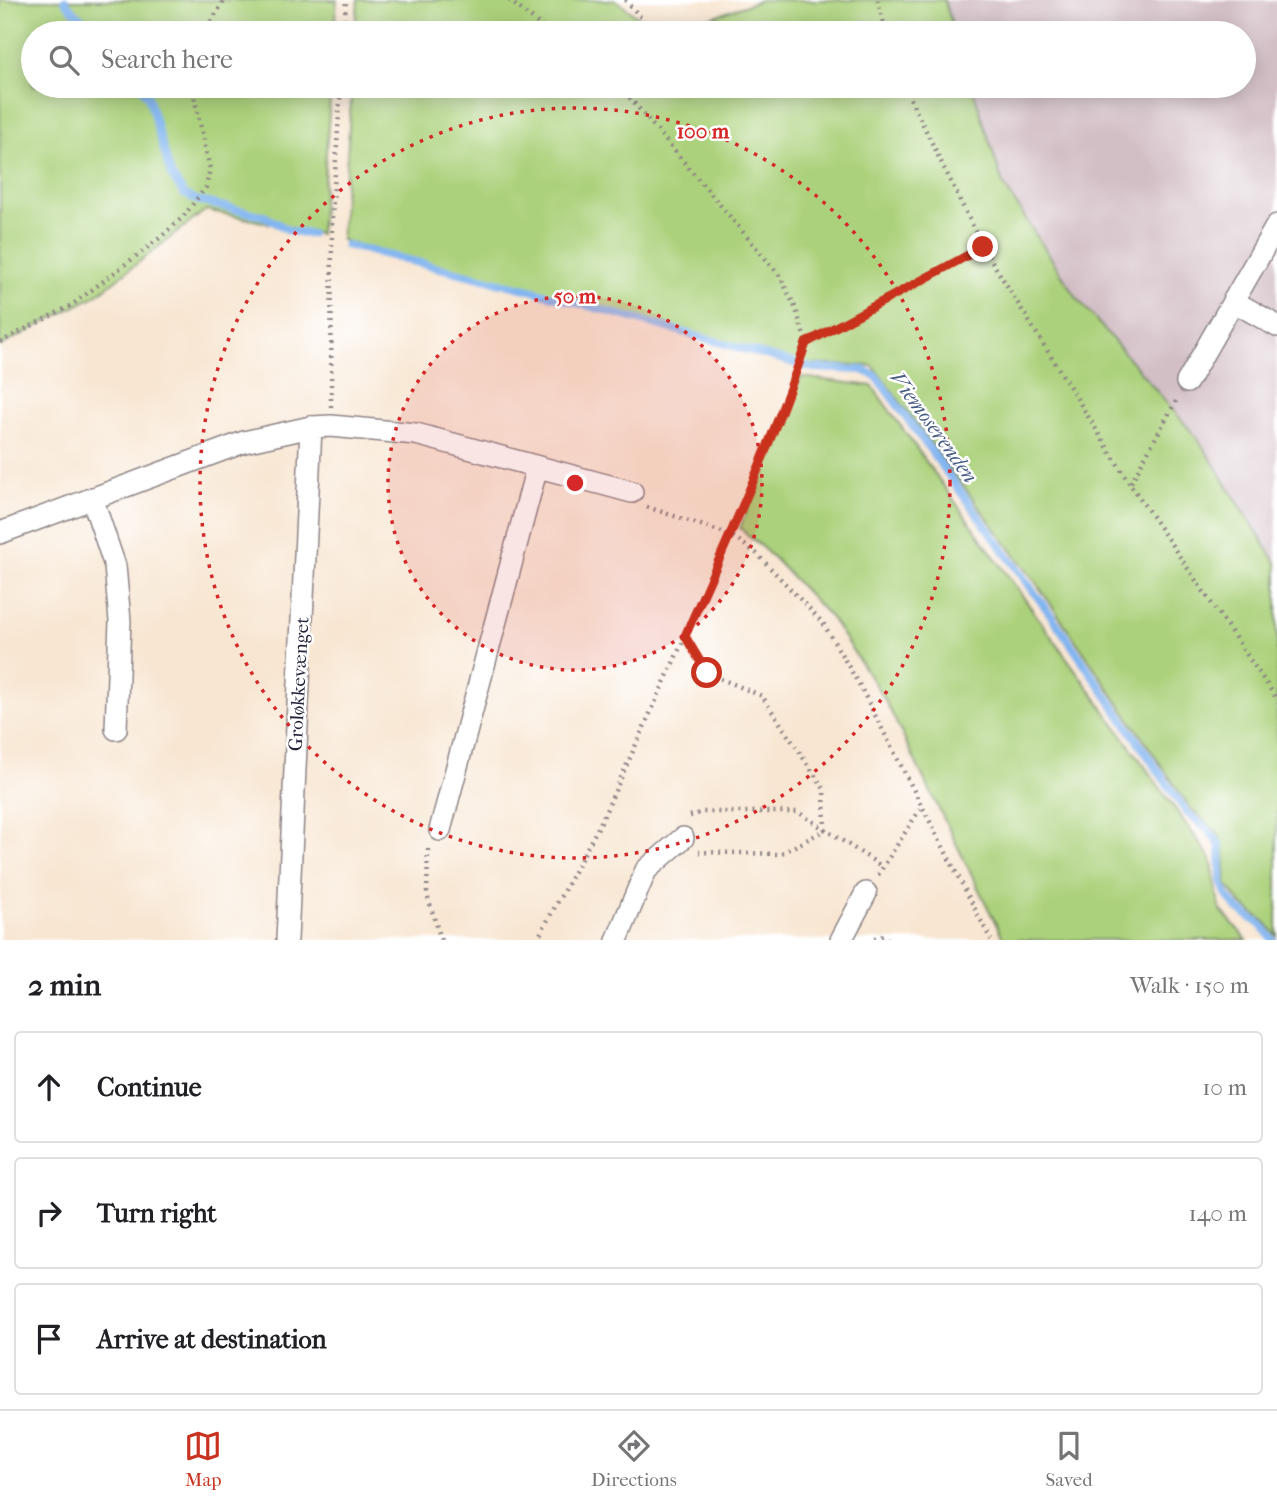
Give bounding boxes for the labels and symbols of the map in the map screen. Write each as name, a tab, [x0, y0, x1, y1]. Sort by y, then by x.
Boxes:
text: 100 m	[677, 119, 730, 143]
route end	[967, 231, 998, 262]
text: 50 m	[554, 284, 597, 308]
water label: Viemoserenden	[885, 366, 983, 488]
centre of rings	[563, 471, 587, 495]
street label: Groløkkevænget	[284, 616, 314, 752]
route start	[691, 657, 722, 688]

